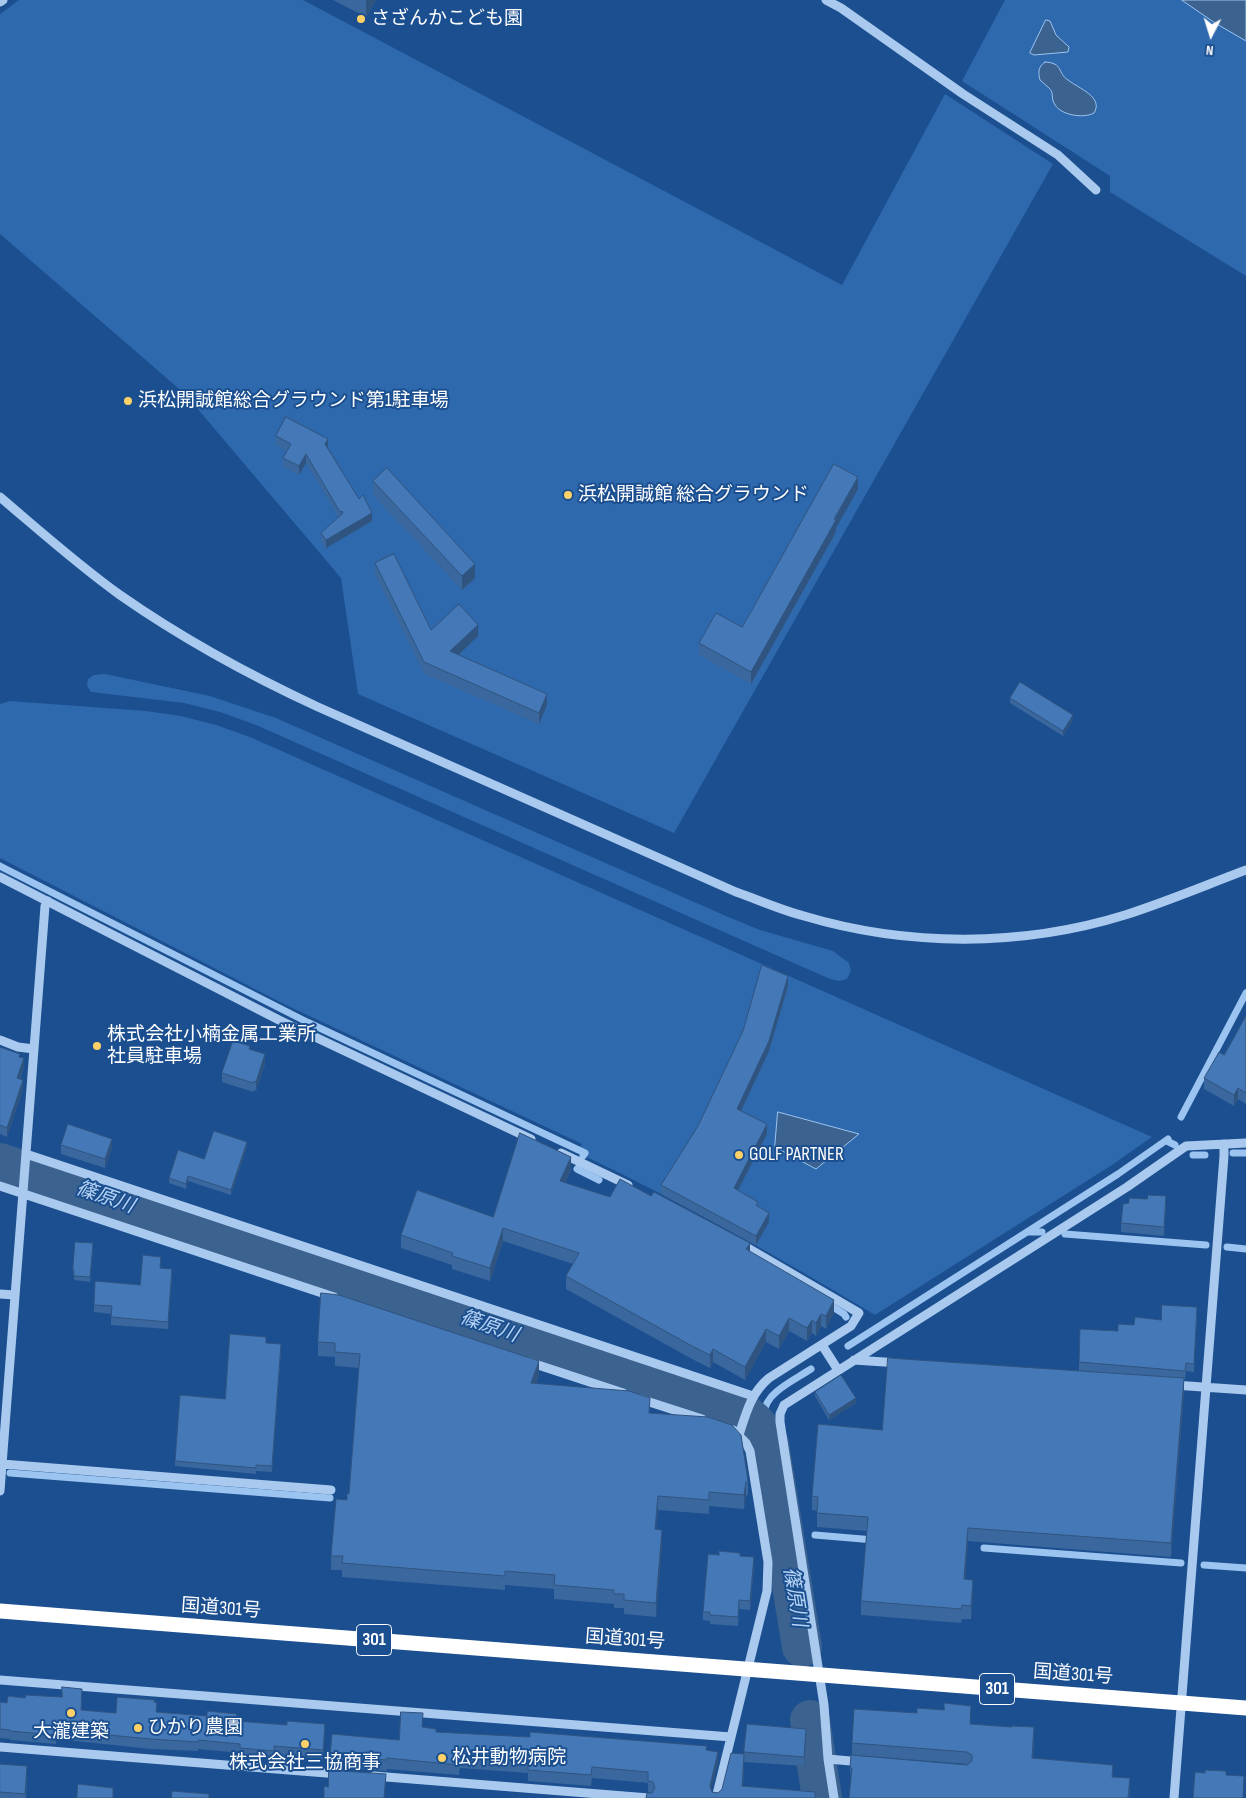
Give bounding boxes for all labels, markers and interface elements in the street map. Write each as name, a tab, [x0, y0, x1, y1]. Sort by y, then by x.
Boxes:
place label: さざんかこども園	[371, 8, 523, 30]
north arrow	[1186, 10, 1236, 60]
marker: さざんかこども園	[355, 13, 367, 25]
text: N	[1205, 42, 1214, 59]
place label: 浜松開誠館総合グラウンド第1駐車場	[138, 390, 449, 412]
marker: 浜松開誠館総合グラウンド第1駐車場	[122, 395, 134, 407]
place label: 浜松開誠館 総合グラウンド	[578, 484, 809, 506]
marker: 浜松開誠館 総合グラウンド	[562, 489, 574, 501]
place label: 株式会社小楠金属工業所 社員駐車場	[107, 1024, 316, 1068]
marker: 株式会社小楠金属工業所 社員駐車場	[91, 1040, 103, 1052]
place label: GOLF PARTNER	[749, 1144, 844, 1166]
marker: GOLF PARTNER	[733, 1149, 745, 1161]
water label: 篠原川	[73, 1177, 137, 1219]
water label: 篠原川	[457, 1306, 521, 1348]
water label: 篠原川	[777, 1565, 811, 1629]
street label: 国道301号	[180, 1595, 262, 1623]
road number: 301	[356, 1624, 392, 1656]
street label: 国道301号	[584, 1626, 666, 1654]
street label: 国道301号	[1032, 1661, 1114, 1689]
road number: 301	[980, 1674, 1014, 1705]
marker: 大瀧建築	[65, 1707, 77, 1719]
place label: ひかり農園	[148, 1717, 243, 1739]
place label: 大瀧建築	[33, 1721, 109, 1743]
marker: ひかり農園	[132, 1722, 144, 1734]
marker: 株式会社三協商事	[299, 1738, 311, 1750]
place label: 松井動物病院	[452, 1747, 566, 1769]
place label: 株式会社三協商事	[229, 1752, 381, 1774]
marker: 松井動物病院	[436, 1752, 448, 1764]

